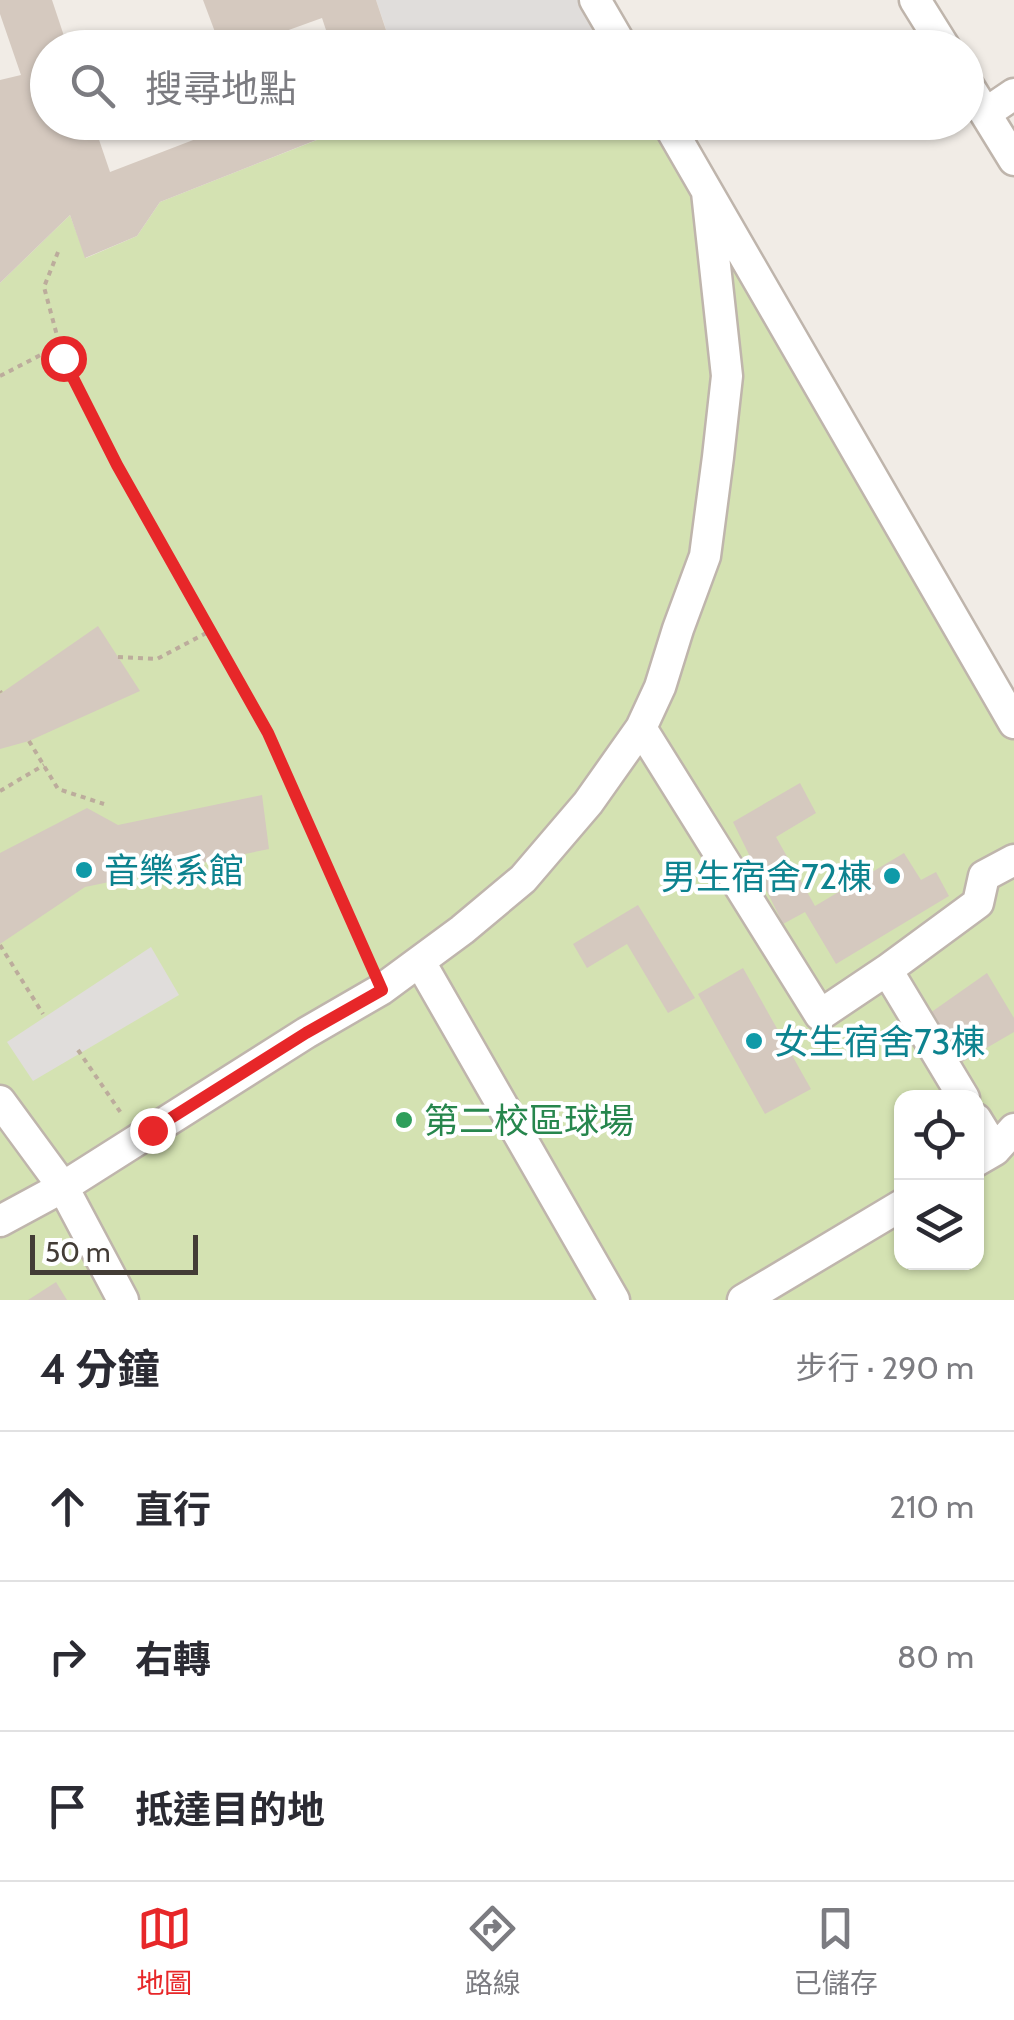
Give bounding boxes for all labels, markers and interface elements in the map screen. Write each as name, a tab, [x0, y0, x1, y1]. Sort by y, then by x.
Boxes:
search box	[30, 30, 984, 140]
icon: search	[65, 58, 120, 113]
text: 搜尋地點	[145, 65, 297, 112]
route start	[41, 336, 87, 382]
place label: 音樂系館	[104, 849, 244, 892]
place label: 男生宿舍72棟	[661, 855, 872, 898]
marker: 音樂系館	[73, 859, 95, 881]
marker: 男生宿舍72棟	[881, 865, 903, 887]
place label: 女生宿舍73棟	[774, 1020, 986, 1063]
marker: 女生宿舍73棟	[743, 1030, 765, 1052]
map controls	[894, 1090, 984, 1270]
button: locate	[894, 1090, 984, 1180]
place label: 第二校區球場	[424, 1099, 634, 1142]
route end	[130, 1108, 176, 1154]
marker: 第二校區球場	[393, 1109, 415, 1131]
button: layers	[894, 1180, 984, 1270]
scale bar	[30, 1230, 198, 1274]
text: 50 m	[45, 1235, 111, 1269]
text: 4 分鐘	[40, 1343, 160, 1395]
text: 步行 · 290 m	[795, 1348, 974, 1387]
icon: ahead	[40, 1479, 95, 1534]
text: 直行	[135, 1486, 211, 1533]
text: 210 m	[889, 1487, 974, 1526]
icon: right	[40, 1629, 95, 1684]
text: 右轉	[135, 1636, 211, 1683]
text: 80 m	[897, 1637, 974, 1676]
icon: arrive	[40, 1779, 95, 1834]
text: 抵達目的地	[135, 1786, 325, 1833]
tab: 地圖	[136, 1901, 192, 2001]
tab: 路線	[465, 1901, 521, 2001]
tab: 已儲存	[794, 1901, 878, 2001]

